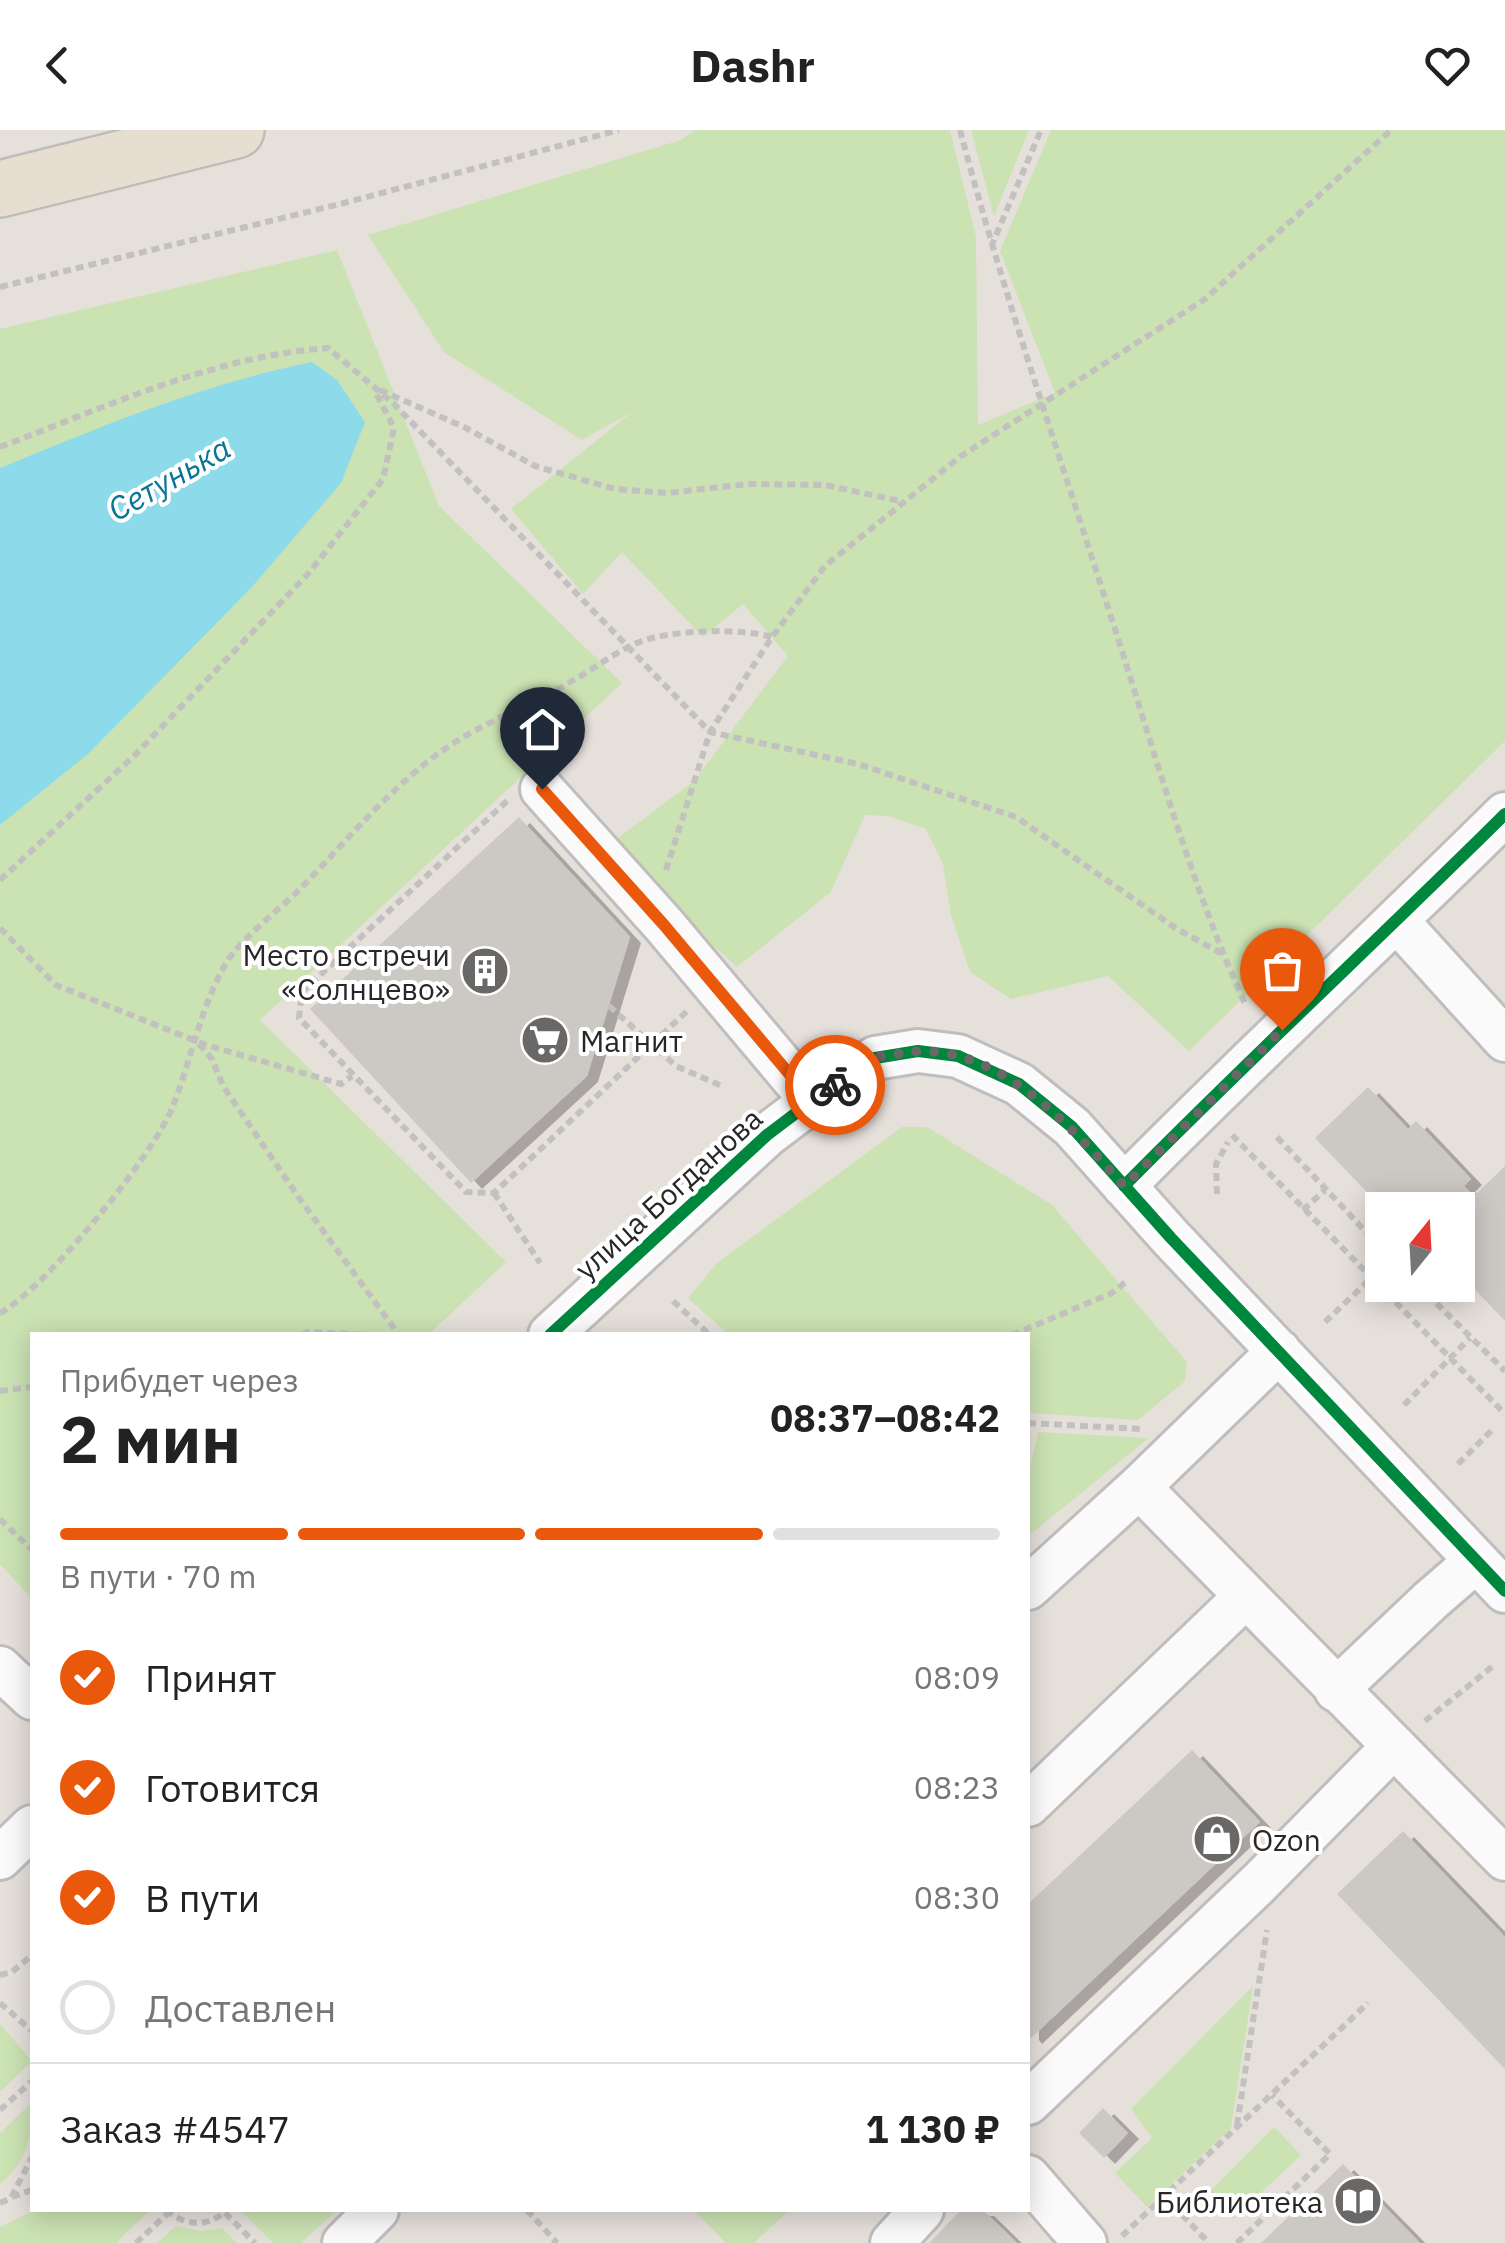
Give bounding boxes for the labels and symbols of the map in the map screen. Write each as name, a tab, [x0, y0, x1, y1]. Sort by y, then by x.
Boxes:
water label: Сетунька	[100, 426, 238, 530]
pin	[500, 687, 585, 790]
pin	[1240, 928, 1325, 1031]
place label: Место встречи «Солнцево»	[243, 935, 450, 1008]
building icon: Место встречи «Солнцево»	[459, 945, 511, 997]
supermarket icon: Магнит	[519, 1014, 571, 1066]
place label: Магнит	[580, 1021, 683, 1060]
courier	[785, 1035, 885, 1135]
street label: улица Богданова	[566, 1099, 770, 1287]
north arrow	[1365, 1192, 1475, 1302]
shop icon: Ozon	[1191, 1813, 1243, 1865]
place label: Ozon	[1252, 1820, 1321, 1859]
library icon: Библиотека	[1332, 2175, 1384, 2227]
place label: Библиотека	[1156, 2182, 1323, 2221]

